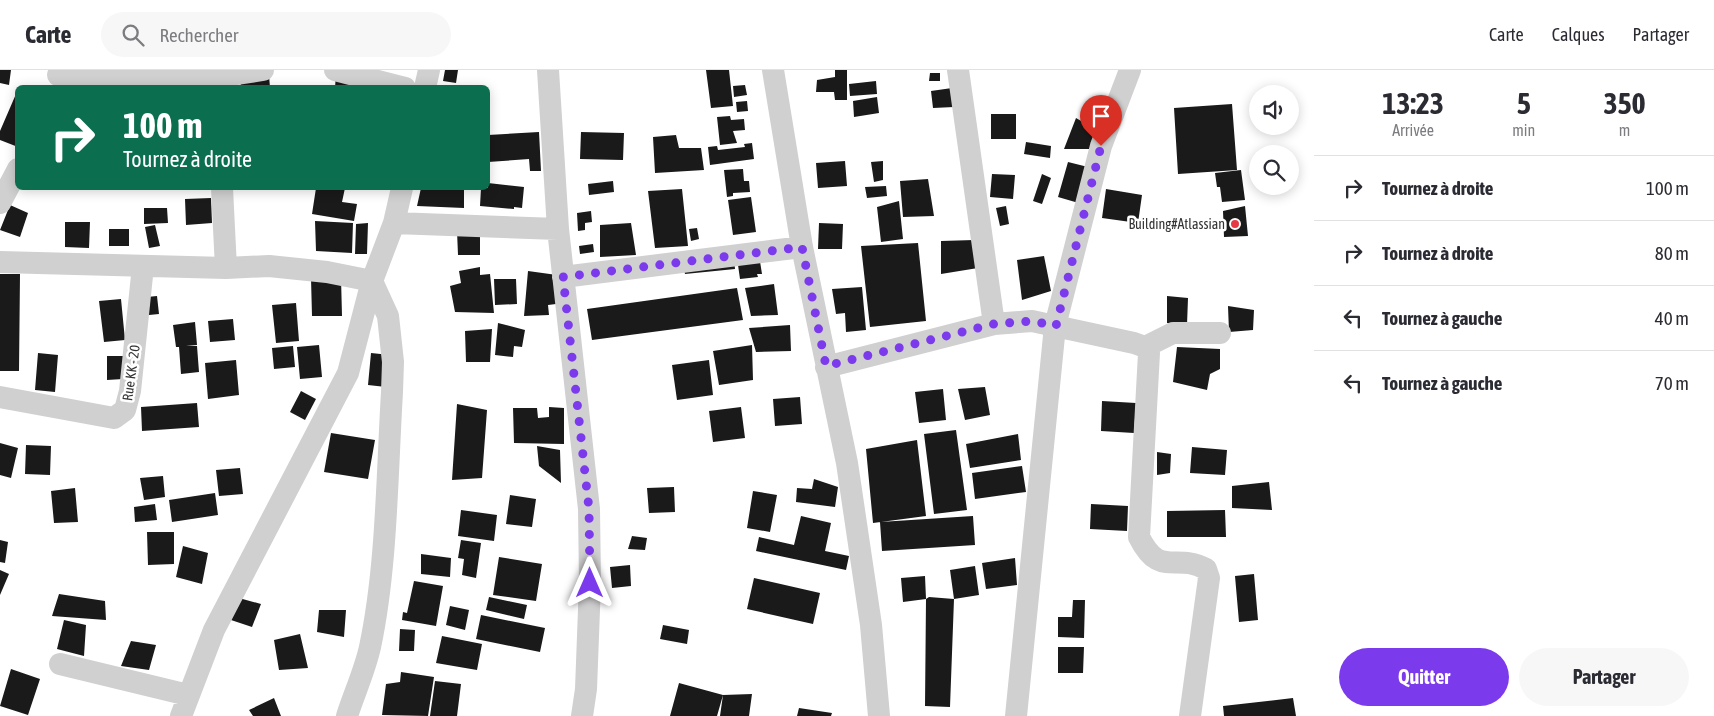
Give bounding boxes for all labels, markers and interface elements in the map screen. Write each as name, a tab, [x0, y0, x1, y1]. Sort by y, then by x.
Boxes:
search box	[101, 12, 451, 57]
text: Carte	[25, 21, 71, 48]
icon: search	[119, 21, 147, 49]
text: Rechercher	[159, 24, 238, 46]
text: Carte	[1489, 24, 1524, 45]
text: Calques	[1552, 24, 1605, 45]
text: Partager	[1633, 24, 1689, 45]
map controls	[1249, 85, 1299, 195]
button: sound	[1249, 85, 1299, 135]
text: 13:23	[1382, 86, 1444, 120]
text: 5	[1517, 86, 1531, 120]
text: 350	[1603, 86, 1646, 120]
pin	[1080, 95, 1122, 146]
icon: arrive	[1087, 102, 1115, 130]
icon: right	[40, 105, 105, 170]
text: 100 m	[123, 105, 202, 145]
text: Arrivée	[1392, 121, 1434, 139]
text: min	[1512, 121, 1535, 139]
text: m	[1619, 121, 1630, 139]
button: search	[1249, 145, 1299, 195]
text: Tournez à droite	[123, 146, 252, 172]
icon: right	[1339, 174, 1367, 202]
text: Tournez à droite	[1382, 177, 1493, 199]
text: 100 m	[1646, 177, 1689, 199]
place label: Building#Atlassian	[1128, 216, 1225, 232]
marker: Building#Atlassian	[1229, 218, 1241, 230]
icon: right	[1339, 239, 1367, 267]
text: Tournez à droite	[1382, 242, 1493, 264]
text: 80 m	[1655, 242, 1689, 264]
icon: left	[1339, 304, 1367, 332]
text: Tournez à gauche	[1382, 307, 1502, 329]
text: 40 m	[1655, 307, 1689, 329]
street label: Rue KK - 20	[119, 344, 143, 402]
icon: left	[1339, 369, 1367, 397]
text: Tournez à gauche	[1382, 372, 1502, 394]
text: 70 m	[1655, 372, 1689, 394]
position arrow	[563, 556, 615, 608]
button: Quitter	[1339, 648, 1509, 706]
button: Partager	[1519, 648, 1689, 706]

